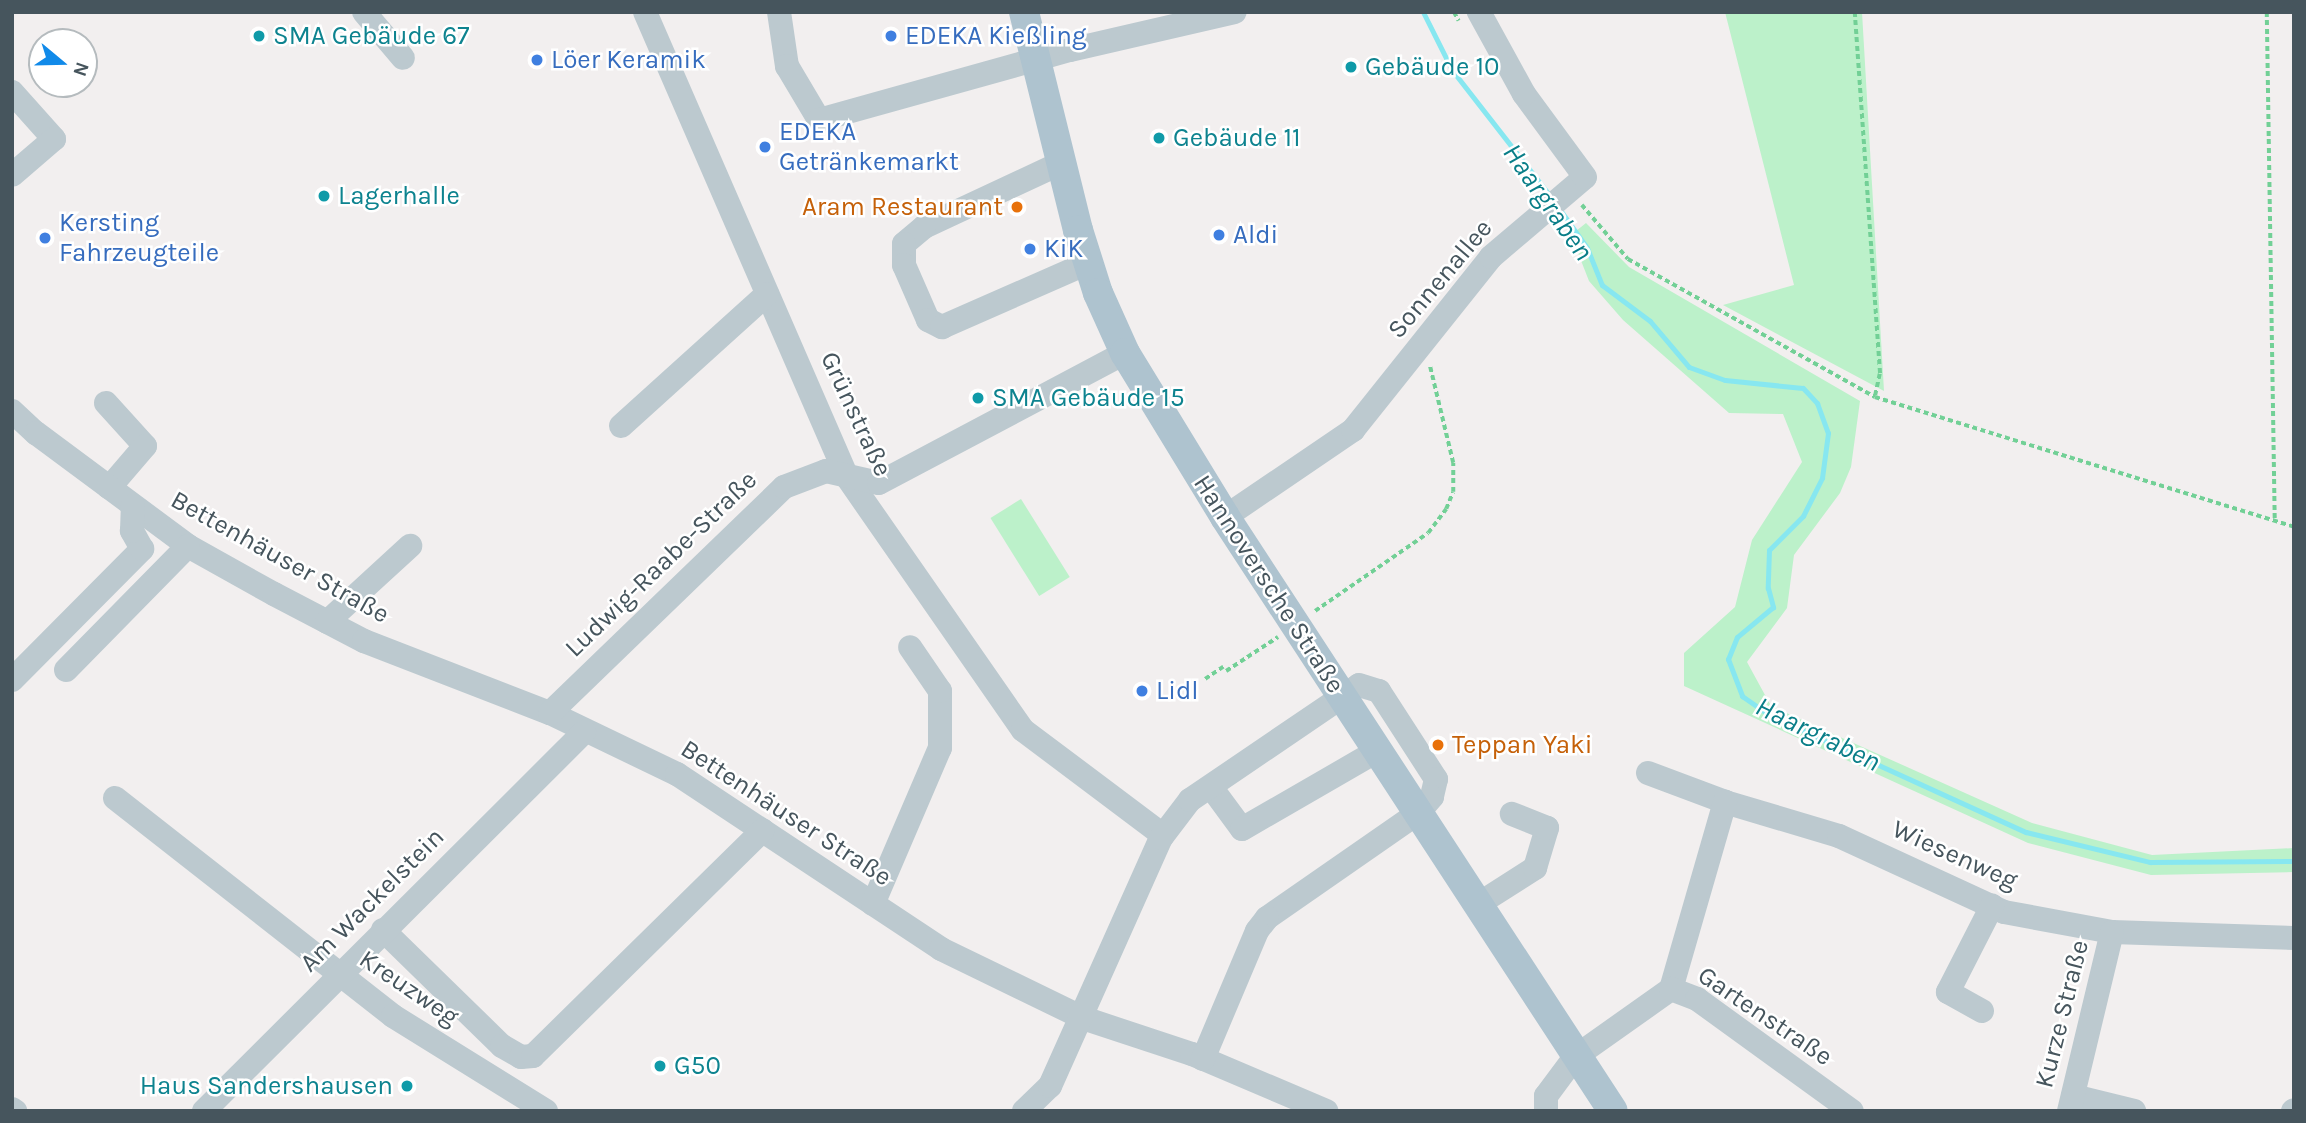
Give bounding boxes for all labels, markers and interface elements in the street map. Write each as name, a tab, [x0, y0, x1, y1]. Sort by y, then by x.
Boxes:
place label: SMA Gebäude 67	[273, 20, 469, 52]
place label: EDEKA Kießling	[905, 20, 1087, 52]
north arrow	[28, 28, 98, 98]
marker: SMA Gebäude 67	[251, 28, 267, 44]
marker: EDEKA Kießling	[883, 28, 899, 44]
place label: Löer Keramik	[551, 44, 706, 76]
place label: Gebäude 10	[1365, 51, 1500, 83]
marker: Löer Keramik	[529, 52, 545, 68]
text: N	[68, 59, 94, 79]
marker: Gebäude 10	[1343, 59, 1359, 75]
place label: EDEKA Getränkemarkt	[779, 116, 959, 178]
place label: Gebäude 11	[1173, 122, 1301, 154]
marker: Gebäude 11	[1151, 130, 1167, 146]
water label: Haargraben	[1496, 137, 1600, 267]
marker: EDEKA Getränkemarkt	[757, 139, 773, 155]
place label: Lagerhalle	[338, 180, 460, 212]
marker: Lagerhalle	[316, 188, 332, 204]
place label: Aram Restaurant	[802, 191, 1003, 223]
marker: Aram Restaurant	[1009, 199, 1025, 215]
place label: Kersting Fahrzeugteile	[59, 207, 219, 268]
street label: Sonnenallee	[1381, 213, 1499, 345]
place label: Aldi	[1233, 219, 1278, 251]
marker: Aldi	[1211, 227, 1227, 243]
marker: Kersting Fahrzeugteile	[37, 230, 53, 246]
place label: KiK	[1044, 233, 1083, 265]
marker: KiK	[1022, 241, 1038, 257]
street label: Grünstraße	[814, 347, 898, 481]
place label: SMA Gebäude 15	[992, 382, 1185, 414]
marker: SMA Gebäude 15	[970, 390, 986, 406]
street label: Ludwig-Raabe-Straße	[559, 464, 763, 664]
street label: Hannoversche Straße	[1187, 469, 1351, 699]
street label: Bettenhäuser Straße	[165, 484, 395, 630]
place label: Lidl	[1156, 675, 1199, 707]
marker: Lidl	[1134, 683, 1150, 699]
water label: Haargraben	[1750, 689, 1886, 779]
place label: Teppan Yaki	[1452, 729, 1592, 761]
street label: Bettenhäuser Straße	[675, 733, 897, 893]
marker: Teppan Yaki	[1430, 737, 1446, 753]
street label: Wiesenweg	[1887, 814, 2023, 896]
street label: Am Wackelstein	[293, 821, 451, 979]
street label: Kurze Straße	[2029, 937, 2095, 1091]
street label: Kreuzweg	[353, 943, 465, 1033]
street label: Gartenstraße	[1692, 960, 1838, 1072]
place label: G50	[674, 1050, 721, 1082]
marker: G50	[652, 1058, 668, 1074]
place label: Haus Sandershausen	[140, 1070, 393, 1102]
marker: Haus Sandershausen	[399, 1078, 415, 1094]

